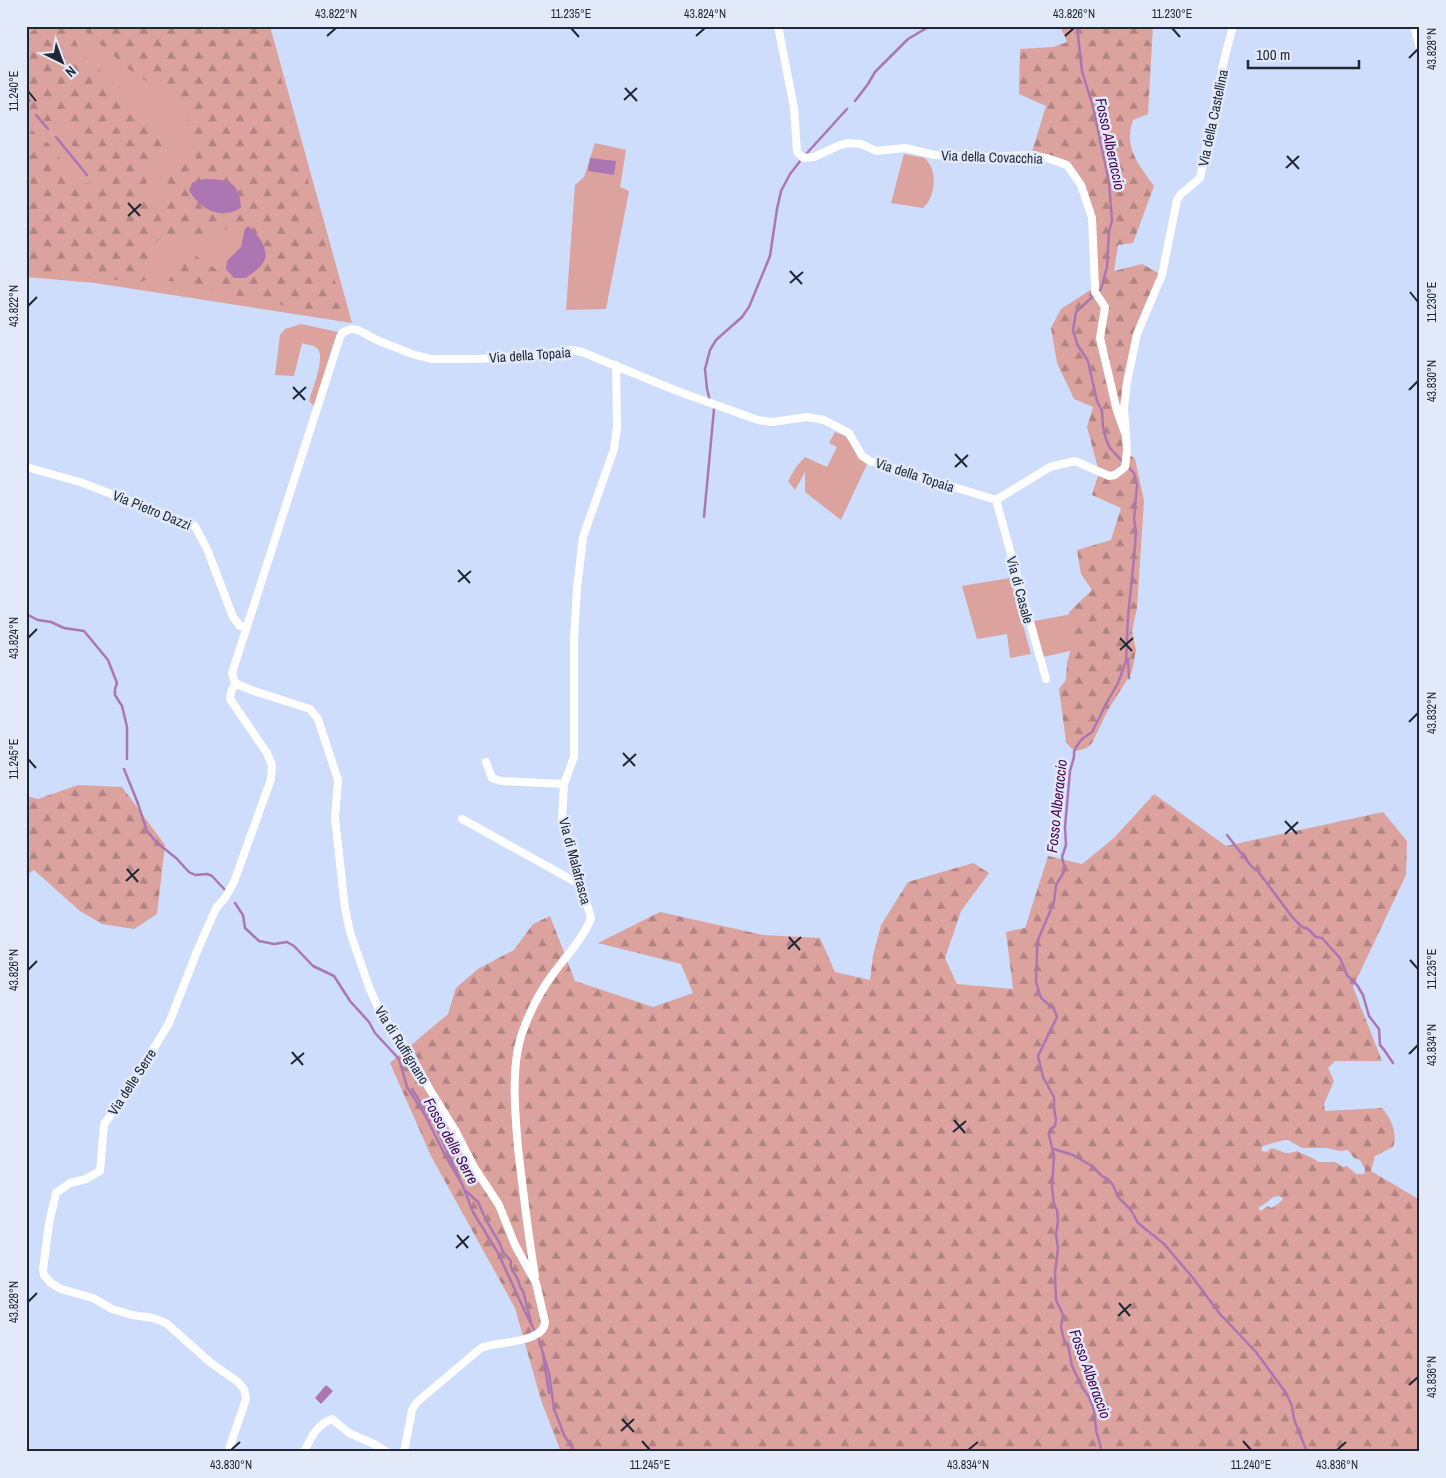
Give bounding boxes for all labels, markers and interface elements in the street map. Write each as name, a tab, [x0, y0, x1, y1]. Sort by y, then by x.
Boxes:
text: 43.822°N	[315, 6, 357, 22]
text: 11.235°E	[551, 6, 591, 22]
text: 43.824°N	[684, 6, 726, 22]
text: 43.826°N	[1053, 6, 1095, 22]
text: 11.230°E	[1152, 6, 1192, 22]
text: 43.828°N	[1424, 28, 1440, 70]
north arrow	[38, 38, 88, 88]
scale bar	[1248, 38, 1360, 70]
text: 100 m	[1256, 44, 1290, 65]
text: N	[62, 62, 80, 81]
street label: Via della Castellina	[1194, 67, 1232, 168]
text: 11.240°E	[6, 71, 22, 111]
water label: Fosso Alberaccio	[1090, 96, 1131, 192]
street label: Via della Covacchia	[941, 146, 1044, 168]
text: 11.230°E	[1424, 282, 1440, 322]
text: 43.822°N	[6, 285, 22, 327]
street label: Via della Topaia	[488, 343, 572, 367]
text: 43.830°N	[1424, 360, 1440, 402]
street label: Via della Topaia	[873, 454, 957, 496]
street label: Via Pietro Dazzi	[110, 486, 194, 534]
street label: Via di Casale	[1002, 554, 1038, 626]
text: 43.824°N	[6, 617, 22, 659]
text: 43.832°N	[1424, 692, 1440, 734]
text: 11.245°E	[6, 739, 22, 779]
water label: Fosso Alberaccio	[1041, 758, 1072, 854]
street label: Via di Malafrasca	[555, 816, 595, 907]
text: 43.826°N	[6, 949, 22, 991]
text: 11.235°E	[1424, 949, 1440, 989]
street label: Via di Ruffignano	[371, 1002, 433, 1088]
text: 43.834°N	[1424, 1024, 1440, 1066]
street label: Via delle Serre	[104, 1045, 160, 1119]
water label: Fosso delle Serre	[419, 1094, 484, 1188]
text: 43.828°N	[6, 1281, 22, 1323]
water label: Fosso Alberaccio	[1065, 1326, 1116, 1422]
text: 43.836°N	[1424, 1356, 1440, 1398]
text: 43.830°N	[210, 1457, 252, 1473]
text: 11.245°E	[630, 1457, 670, 1473]
text: 43.834°N	[947, 1457, 989, 1473]
text: 11.240°E	[1231, 1457, 1271, 1473]
text: 43.836°N	[1316, 1457, 1358, 1473]

